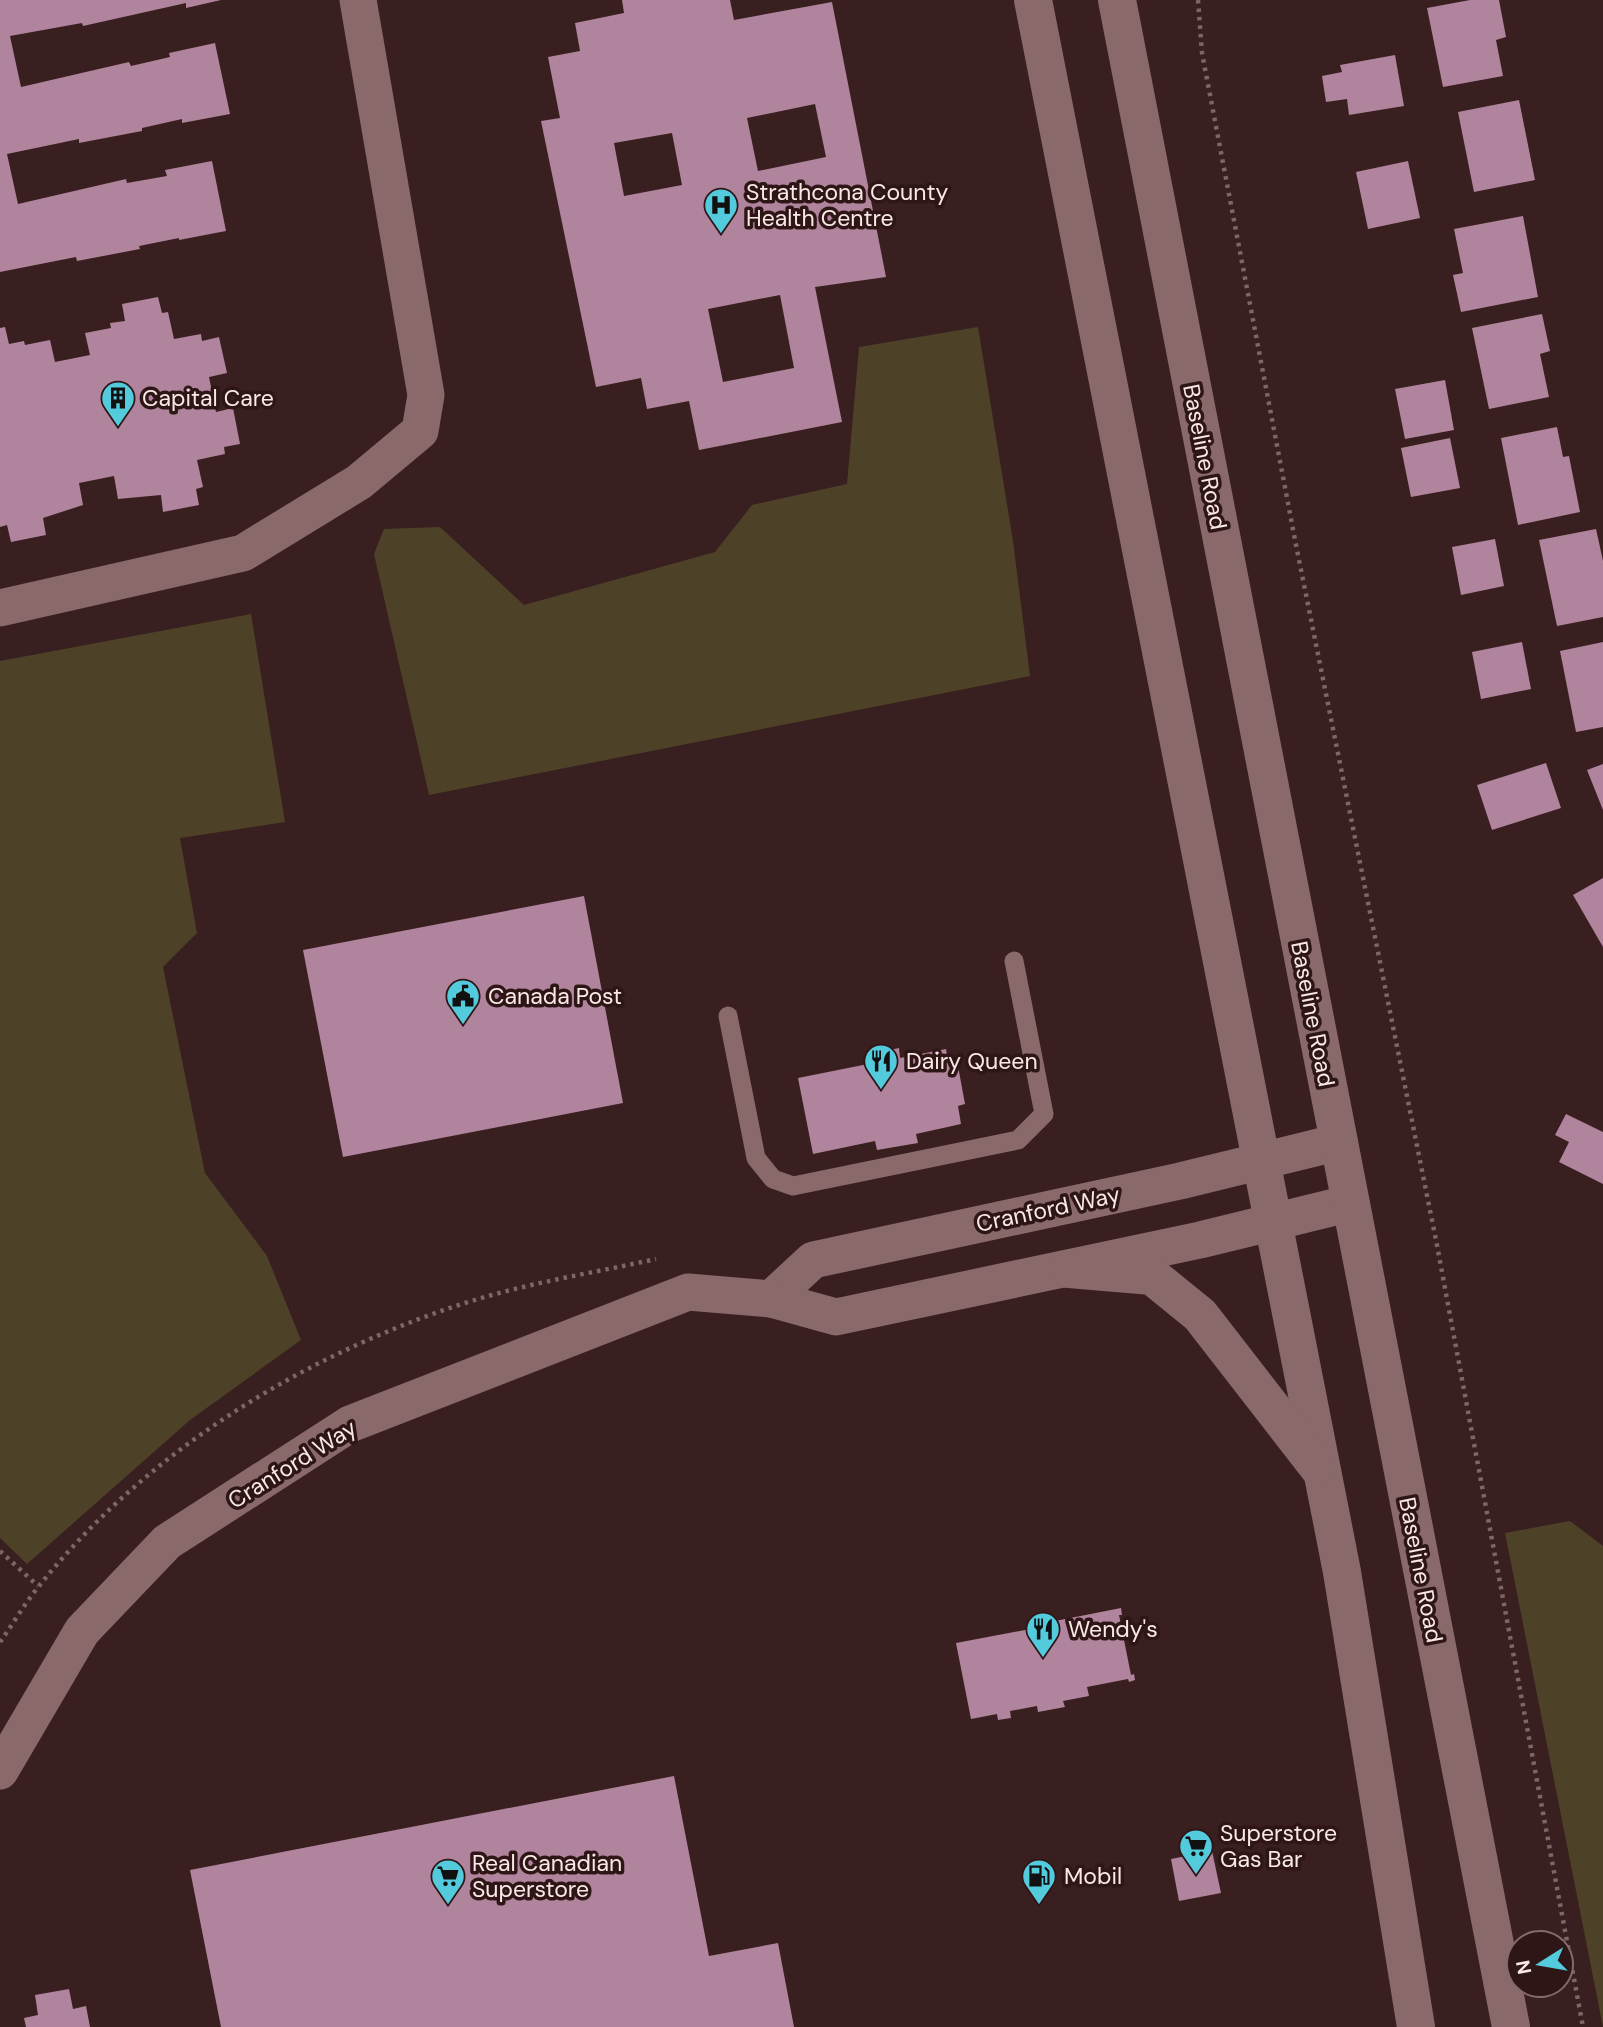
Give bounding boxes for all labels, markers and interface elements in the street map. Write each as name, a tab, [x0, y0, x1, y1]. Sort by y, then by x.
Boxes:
place label: Strathcona County Health Centre	[746, 177, 948, 233]
hospital icon: Strathcona County Health Centre	[702, 186, 740, 235]
building icon: Capital Care	[99, 379, 137, 428]
street label: Baseline Road	[1176, 382, 1234, 532]
place label: Capital Care	[142, 383, 274, 413]
street label: Baseline Road	[1284, 939, 1342, 1089]
public building icon: Canada Post	[444, 977, 482, 1026]
place label: Canada Post	[488, 981, 622, 1011]
restaurant icon: Dairy Queen	[862, 1042, 900, 1091]
place label: Dairy Queen	[906, 1046, 1038, 1076]
street label: Cranford Way	[973, 1179, 1123, 1239]
street label: Cranford Way	[222, 1412, 362, 1516]
street label: Baseline Road	[1392, 1495, 1450, 1645]
restaurant icon: Wendy's	[1024, 1610, 1062, 1659]
place label: Wendy's	[1068, 1614, 1158, 1644]
place label: Superstore Gas Bar	[1220, 1818, 1337, 1874]
supermarket icon: Superstore Gas Bar	[1177, 1827, 1215, 1876]
place label: Real Canadian Superstore	[472, 1848, 622, 1904]
supermarket icon: Real Canadian Superstore	[429, 1857, 467, 1906]
fuel station icon: Mobil	[1020, 1857, 1058, 1906]
place label: Mobil	[1064, 1861, 1122, 1891]
north arrow	[1505, 1929, 1575, 1999]
text: N	[1510, 1958, 1537, 1976]

